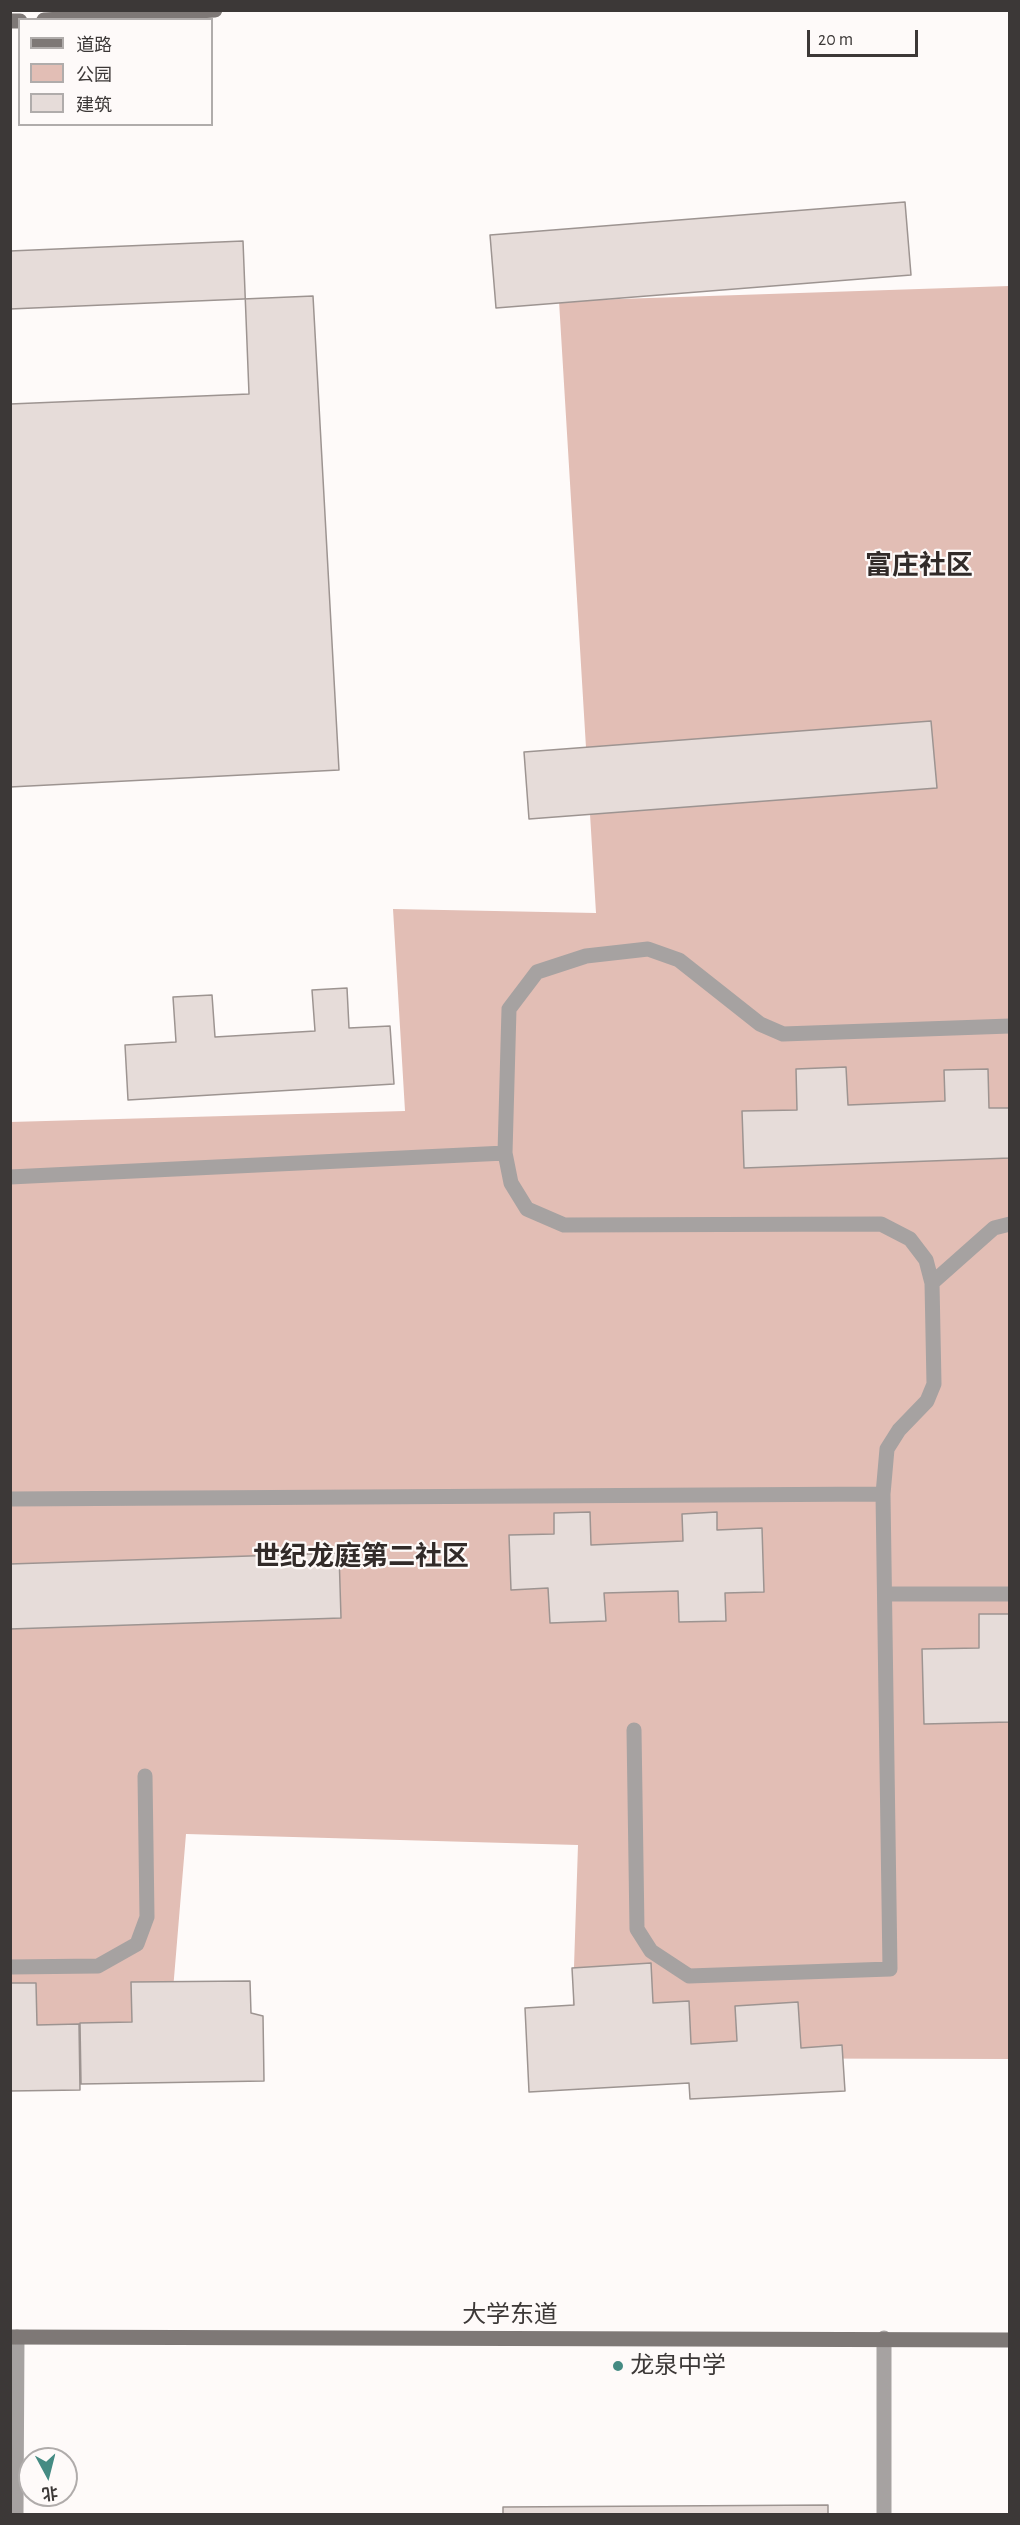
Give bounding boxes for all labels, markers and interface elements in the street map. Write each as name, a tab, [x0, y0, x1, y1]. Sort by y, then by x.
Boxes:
legend	[18, 18, 213, 126]
scale bar	[810, 18, 921, 56]
text: 20 m	[818, 31, 853, 49]
text: 道路	[76, 37, 112, 55]
text: 公园	[76, 67, 112, 85]
text: 建筑	[76, 97, 112, 115]
district label: 富庄社区	[865, 550, 973, 582]
district label: 世纪龙庭第二社区	[253, 1541, 469, 1573]
street label: 大学东道	[462, 2301, 558, 2329]
place label: 龙泉中学	[630, 2352, 726, 2380]
marker: 龙泉中学	[611, 2359, 625, 2373]
north arrow	[18, 2447, 78, 2507]
text: 北	[41, 2484, 59, 2502]

